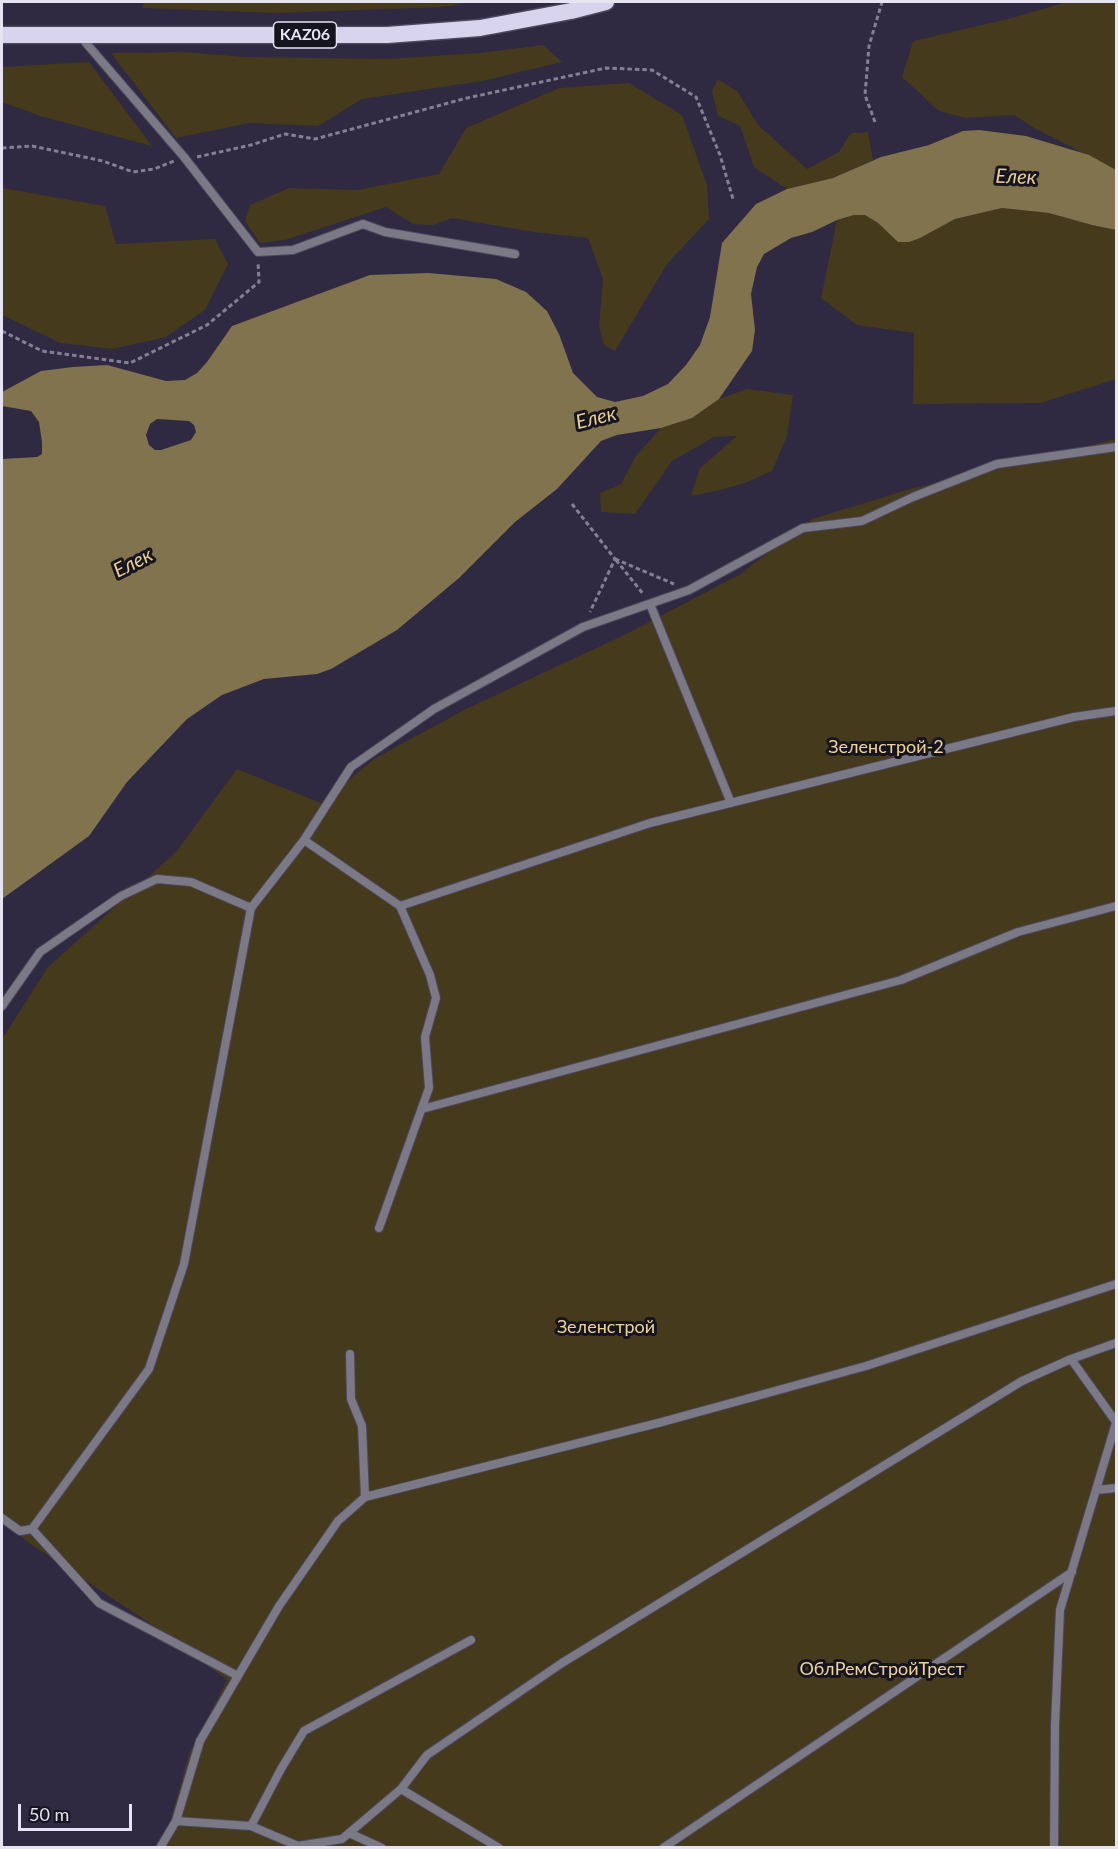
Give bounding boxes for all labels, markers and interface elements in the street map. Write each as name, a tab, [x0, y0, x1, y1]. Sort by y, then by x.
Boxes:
road number: KАZ06	[274, 22, 336, 48]
water label: Елек	[995, 164, 1037, 190]
water label: Елек	[573, 401, 619, 435]
water label: Елек	[109, 543, 157, 583]
park label: Зеленстрой-2	[828, 736, 944, 758]
park label: Зеленстрой	[557, 1316, 655, 1338]
park label: ОблРемСтройТрест	[800, 1658, 964, 1680]
scale bar	[21, 1792, 135, 1830]
text: 50 m	[29, 1803, 69, 1825]

